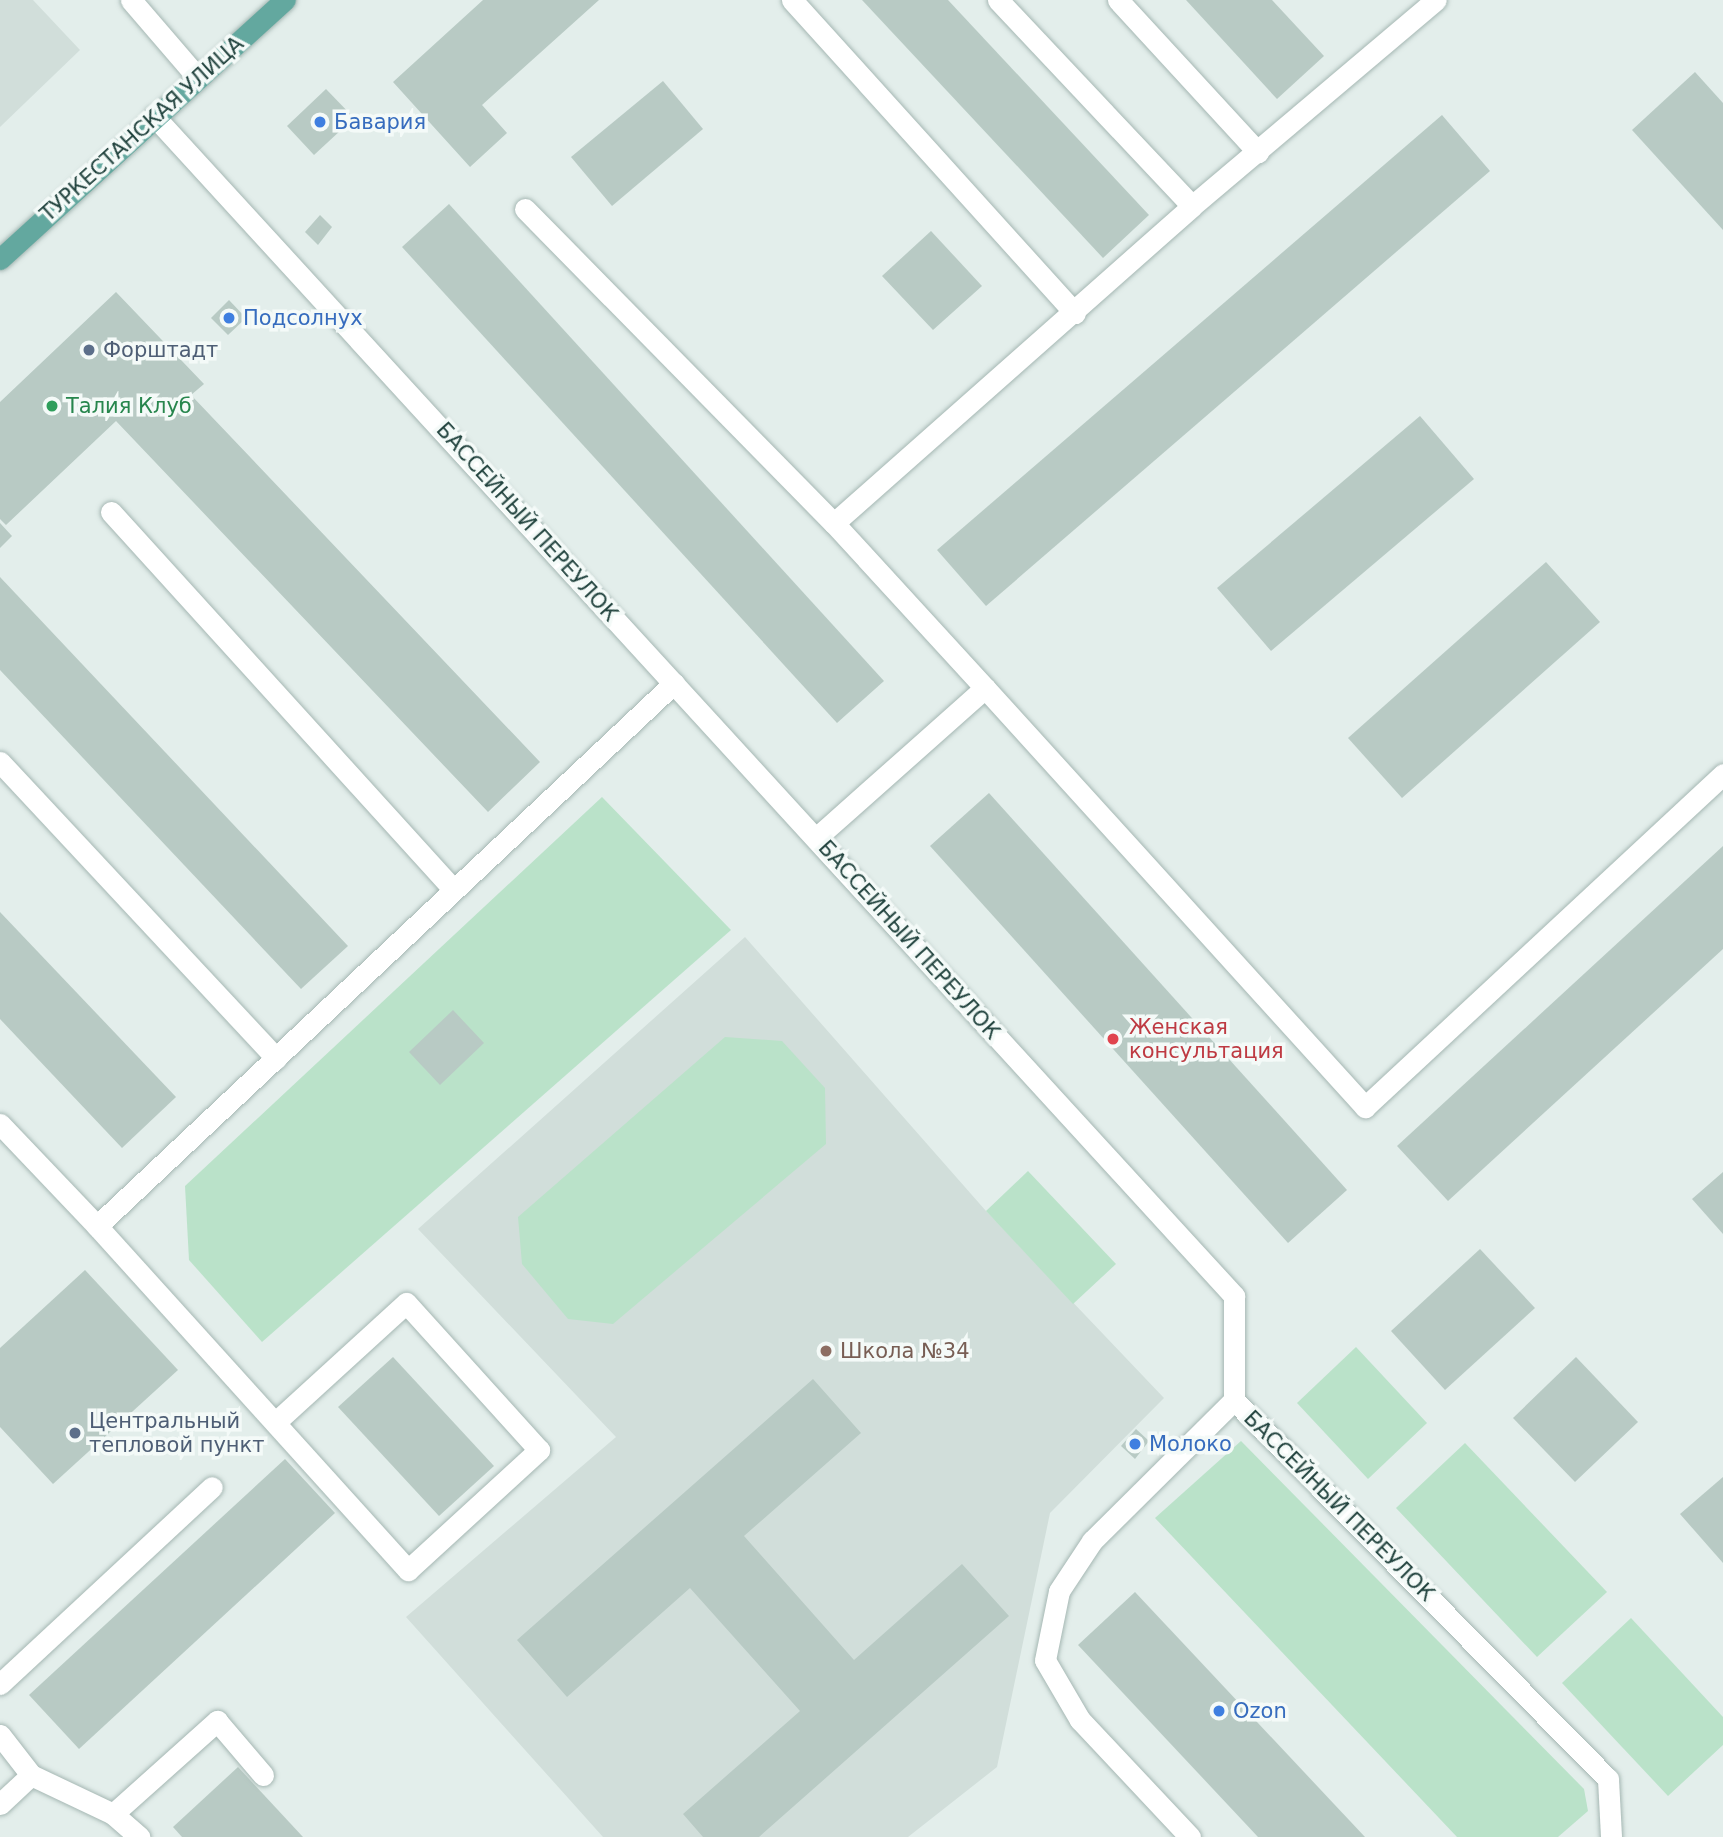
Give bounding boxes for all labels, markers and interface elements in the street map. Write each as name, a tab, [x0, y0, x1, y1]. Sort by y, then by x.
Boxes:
street label: ТУРКЕСТАНСКАЯ УЛИЦА	[35, 31, 249, 227]
place label: Бавария	[334, 109, 426, 135]
marker: Бавария	[312, 114, 328, 130]
place label: Подсолнух	[243, 305, 363, 331]
marker: Подсолнух	[221, 310, 237, 326]
place label: Форштадт	[103, 337, 218, 363]
marker: Форштадт	[81, 342, 97, 358]
place label: Талия Клуб	[66, 393, 192, 419]
marker: Талия Клуб	[44, 398, 60, 414]
street label: БАССЕЙНЫЙ ПЕРЕУЛОК	[431, 417, 623, 627]
street label: БАССЕЙНЫЙ ПЕРЕУЛОК	[813, 835, 1005, 1045]
place label: Женская консультация	[1129, 1014, 1284, 1064]
marker: Женская консультация	[1103, 1029, 1123, 1049]
place label: Школа №34	[840, 1338, 970, 1364]
marker: Школа №34	[818, 1343, 834, 1359]
street label: БАССЕЙНЫЙ ПЕРЕУЛОК	[1239, 1406, 1439, 1606]
place label: Центральный тепловой пункт	[89, 1408, 265, 1458]
marker: Центральный тепловой пункт	[67, 1425, 83, 1441]
place label: Молоко	[1149, 1431, 1232, 1457]
marker: Молоко	[1127, 1436, 1143, 1452]
place label: Ozon	[1233, 1698, 1287, 1724]
marker: Ozon	[1211, 1703, 1227, 1719]

